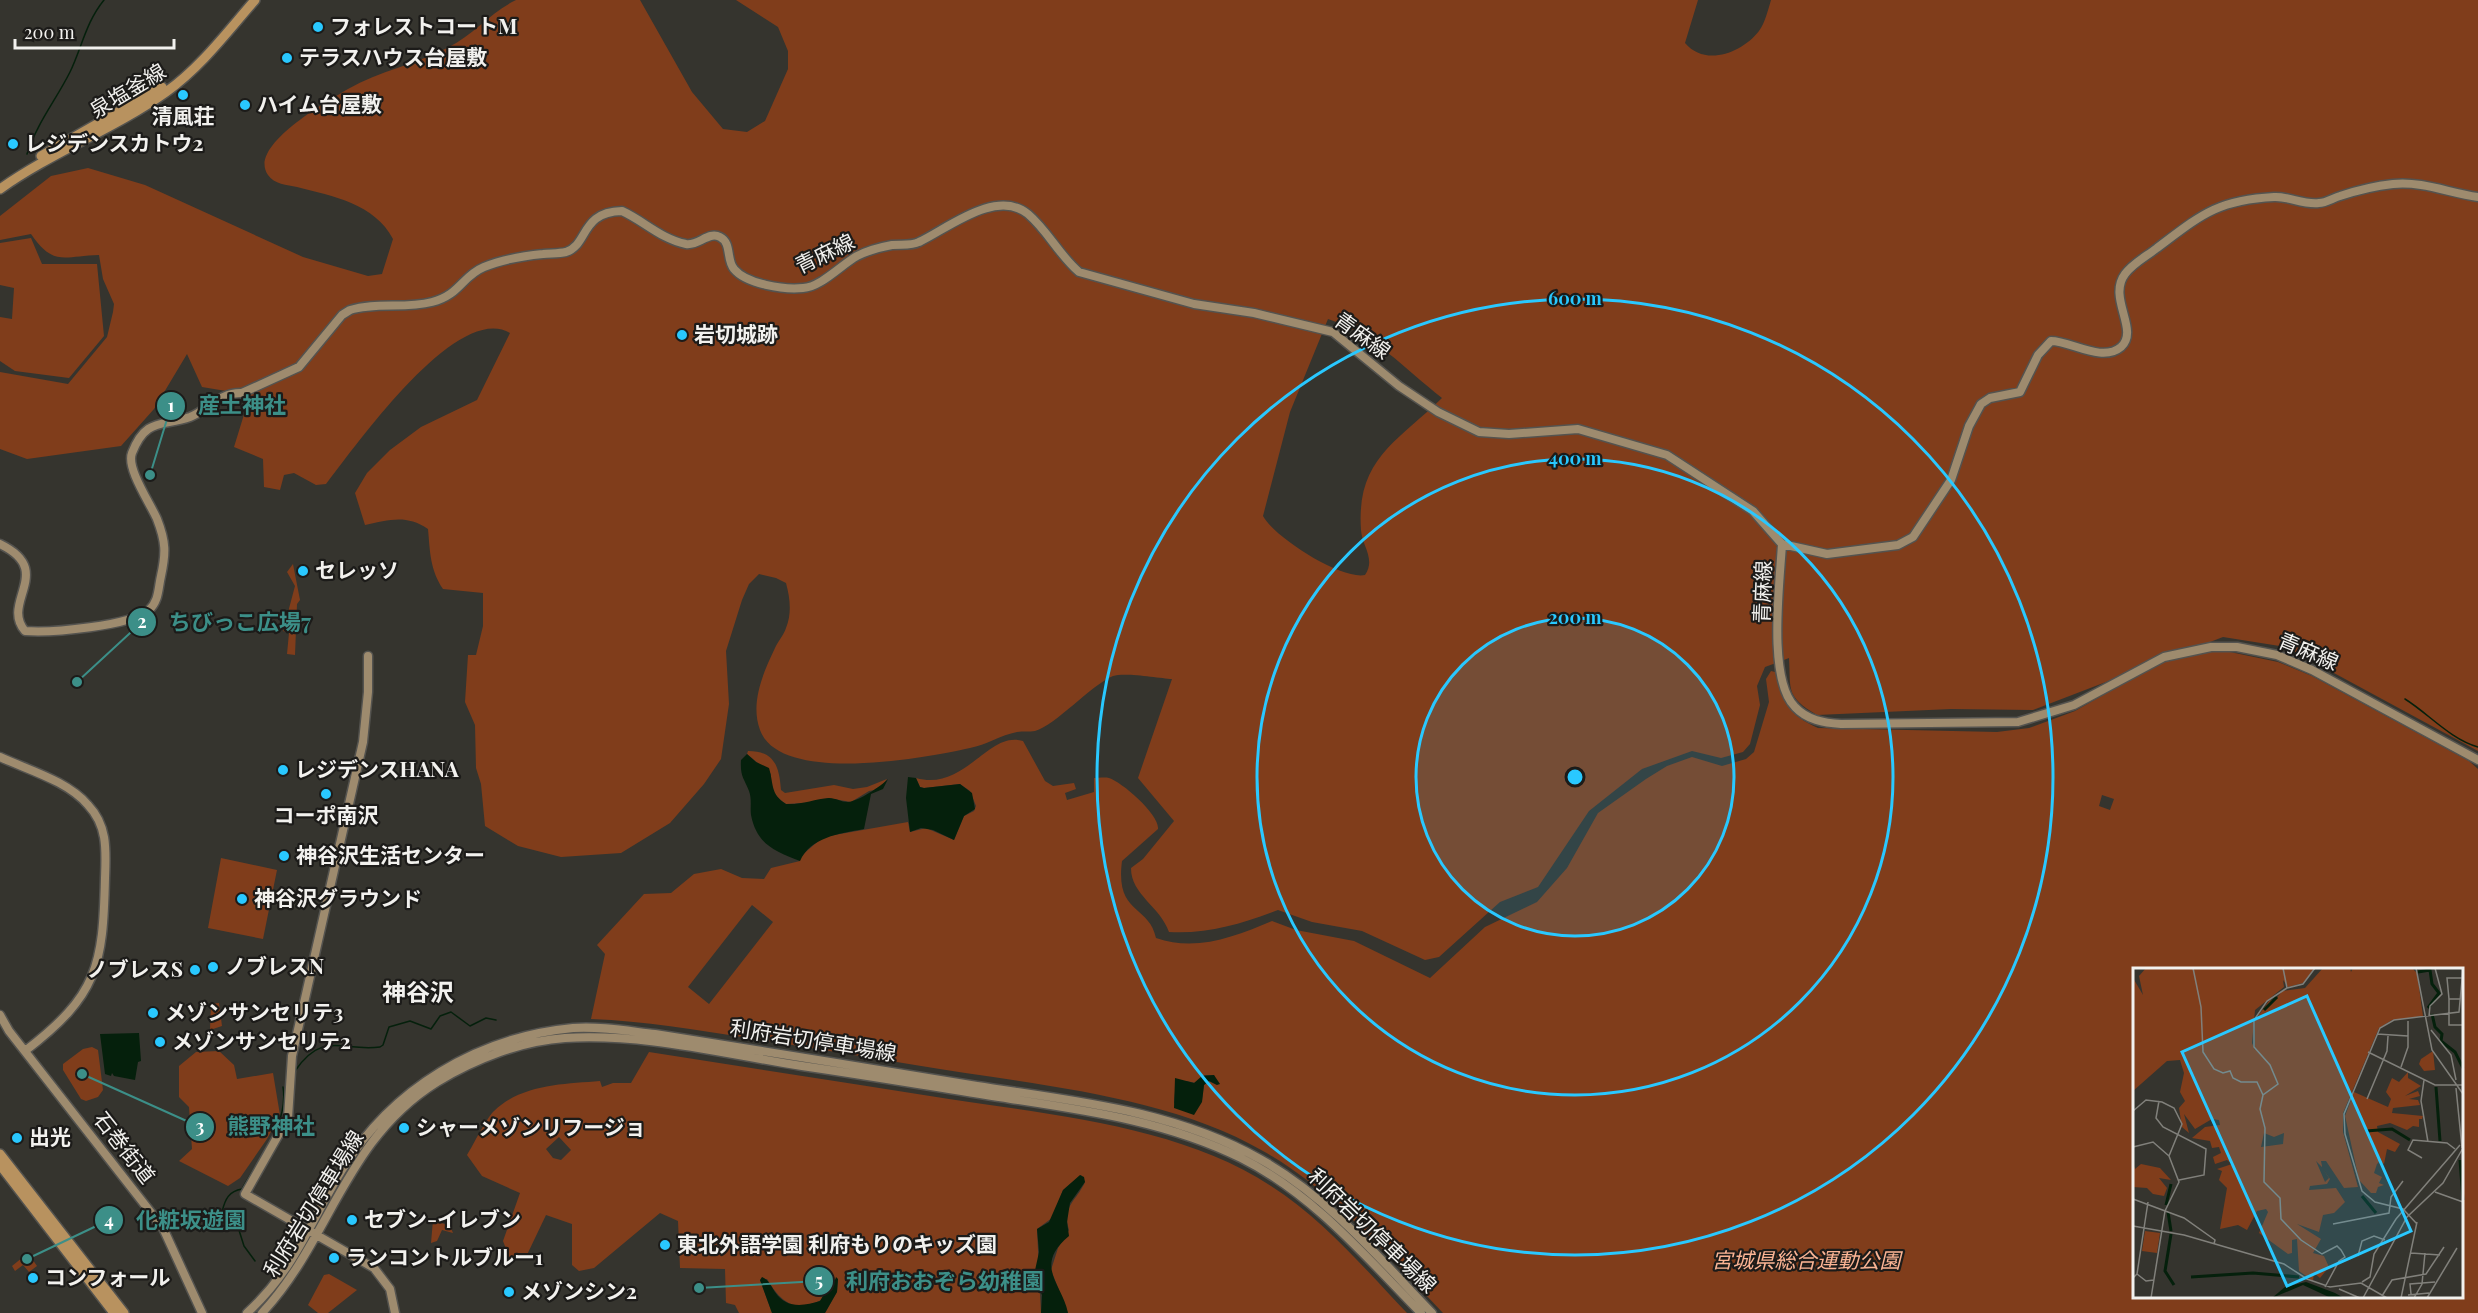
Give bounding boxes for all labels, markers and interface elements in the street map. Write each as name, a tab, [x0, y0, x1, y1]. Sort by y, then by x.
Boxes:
place label: フォレストコートM	[330, 11, 517, 39]
scale bar	[15, 12, 174, 50]
text: 200 m	[24, 20, 75, 44]
marker: フォレストコートM	[311, 20, 325, 34]
place label: テラスハウス台屋敷	[299, 42, 488, 70]
marker: テラスハウス台屋敷	[280, 51, 294, 65]
street label: 泉塩釜線	[84, 56, 170, 123]
marker: 清風荘	[176, 88, 190, 102]
place label: ハイム台屋敷	[257, 89, 382, 117]
marker: ハイム台屋敷	[238, 98, 252, 112]
place label: 清風荘	[152, 101, 215, 129]
place label: レジデンスカトウ2	[25, 128, 204, 156]
marker: レジデンスカトウ2	[6, 137, 20, 151]
street label: 青麻線	[790, 226, 859, 279]
text: 600 m	[1548, 286, 1603, 310]
street label: 青麻線	[1329, 305, 1397, 364]
place label: 岩切城跡	[694, 319, 778, 347]
marker: 岩切城跡	[675, 328, 689, 342]
callout: 産土神社	[156, 386, 298, 426]
text: 産土神社	[198, 389, 286, 419]
text: 1	[168, 393, 175, 417]
text: 400 m	[1548, 446, 1602, 470]
place label: セレッソ	[315, 555, 399, 583]
street label: 青麻線	[1746, 560, 1776, 624]
marker: セレッソ	[296, 564, 310, 578]
callout: ちびっこ広場7	[127, 602, 323, 642]
text: 200 m	[1548, 605, 1602, 629]
text: ちびっこ広場7	[169, 606, 311, 636]
text: 2	[137, 609, 147, 633]
street label: 青麻線	[2274, 625, 2343, 675]
place label: レジデンスHANA	[295, 754, 460, 782]
marker: レジデンスHANA	[276, 763, 290, 777]
centre of rings	[1565, 767, 1585, 787]
marker: コーポ南沢	[319, 787, 333, 801]
place label: コーポ南沢	[274, 800, 379, 828]
place label: 神谷沢生活センター	[296, 840, 485, 868]
marker: 神谷沢生活センター	[277, 849, 291, 863]
place label: 神谷沢グラウンド	[254, 883, 422, 911]
marker: 神谷沢グラウンド	[235, 892, 249, 906]
place label: ノブレスN	[225, 951, 324, 979]
place label: ノブレスS	[87, 954, 183, 982]
marker: ノブレスN	[206, 960, 220, 974]
marker: ノブレスS	[188, 963, 202, 977]
inset map	[2133, 968, 2463, 1298]
district label: 神谷沢	[382, 975, 454, 1007]
place label: メゾンサンセリテ3	[165, 997, 343, 1025]
marker: メゾンサンセリテ3	[146, 1006, 160, 1020]
street label: 利府岩切停車場線	[728, 1012, 898, 1066]
place label: メゾンサンセリテ2	[172, 1026, 351, 1054]
marker: メゾンサンセリテ2	[153, 1035, 167, 1049]
street label: 石巻街道	[89, 1105, 162, 1188]
callout: 熊野神社	[185, 1107, 327, 1147]
text: 熊野神社	[227, 1110, 315, 1140]
place label: シャーメゾンリフージョ	[416, 1112, 646, 1140]
text: 3	[196, 1114, 205, 1138]
marker: シャーメゾンリフージョ	[397, 1121, 411, 1135]
place label: 出光	[29, 1122, 71, 1150]
street label: 利府岩切停車場線	[256, 1124, 369, 1282]
marker: 出光	[10, 1131, 24, 1145]
street label: 利府岩切停車場線	[1303, 1161, 1444, 1298]
callout: 化粧坂遊園	[94, 1200, 258, 1240]
text: 化粧坂遊園	[136, 1204, 246, 1234]
place label: セブン-イレブン	[364, 1204, 521, 1232]
text: 4	[104, 1208, 114, 1232]
marker: セブン-イレブン	[345, 1213, 359, 1227]
place label: 東北外語学園 利府もりのキッズ園	[677, 1229, 997, 1257]
marker: 東北外語学園 利府もりのキッズ園	[658, 1238, 672, 1252]
place label: ランコントルブルー1	[346, 1242, 543, 1270]
park label: 宮城県総合運動公園	[1712, 1245, 1903, 1273]
marker: ランコントルブルー1	[327, 1251, 341, 1265]
callout: 利府おおぞら幼稚園	[804, 1261, 1056, 1301]
place label: コンフォール	[45, 1262, 170, 1290]
text: 利府おおぞら幼稚園	[846, 1265, 1044, 1295]
text: 5	[815, 1268, 823, 1292]
marker: コンフォール	[26, 1271, 40, 1285]
place label: メゾンシン2	[521, 1276, 637, 1304]
marker: メゾンシン2	[502, 1285, 516, 1299]

